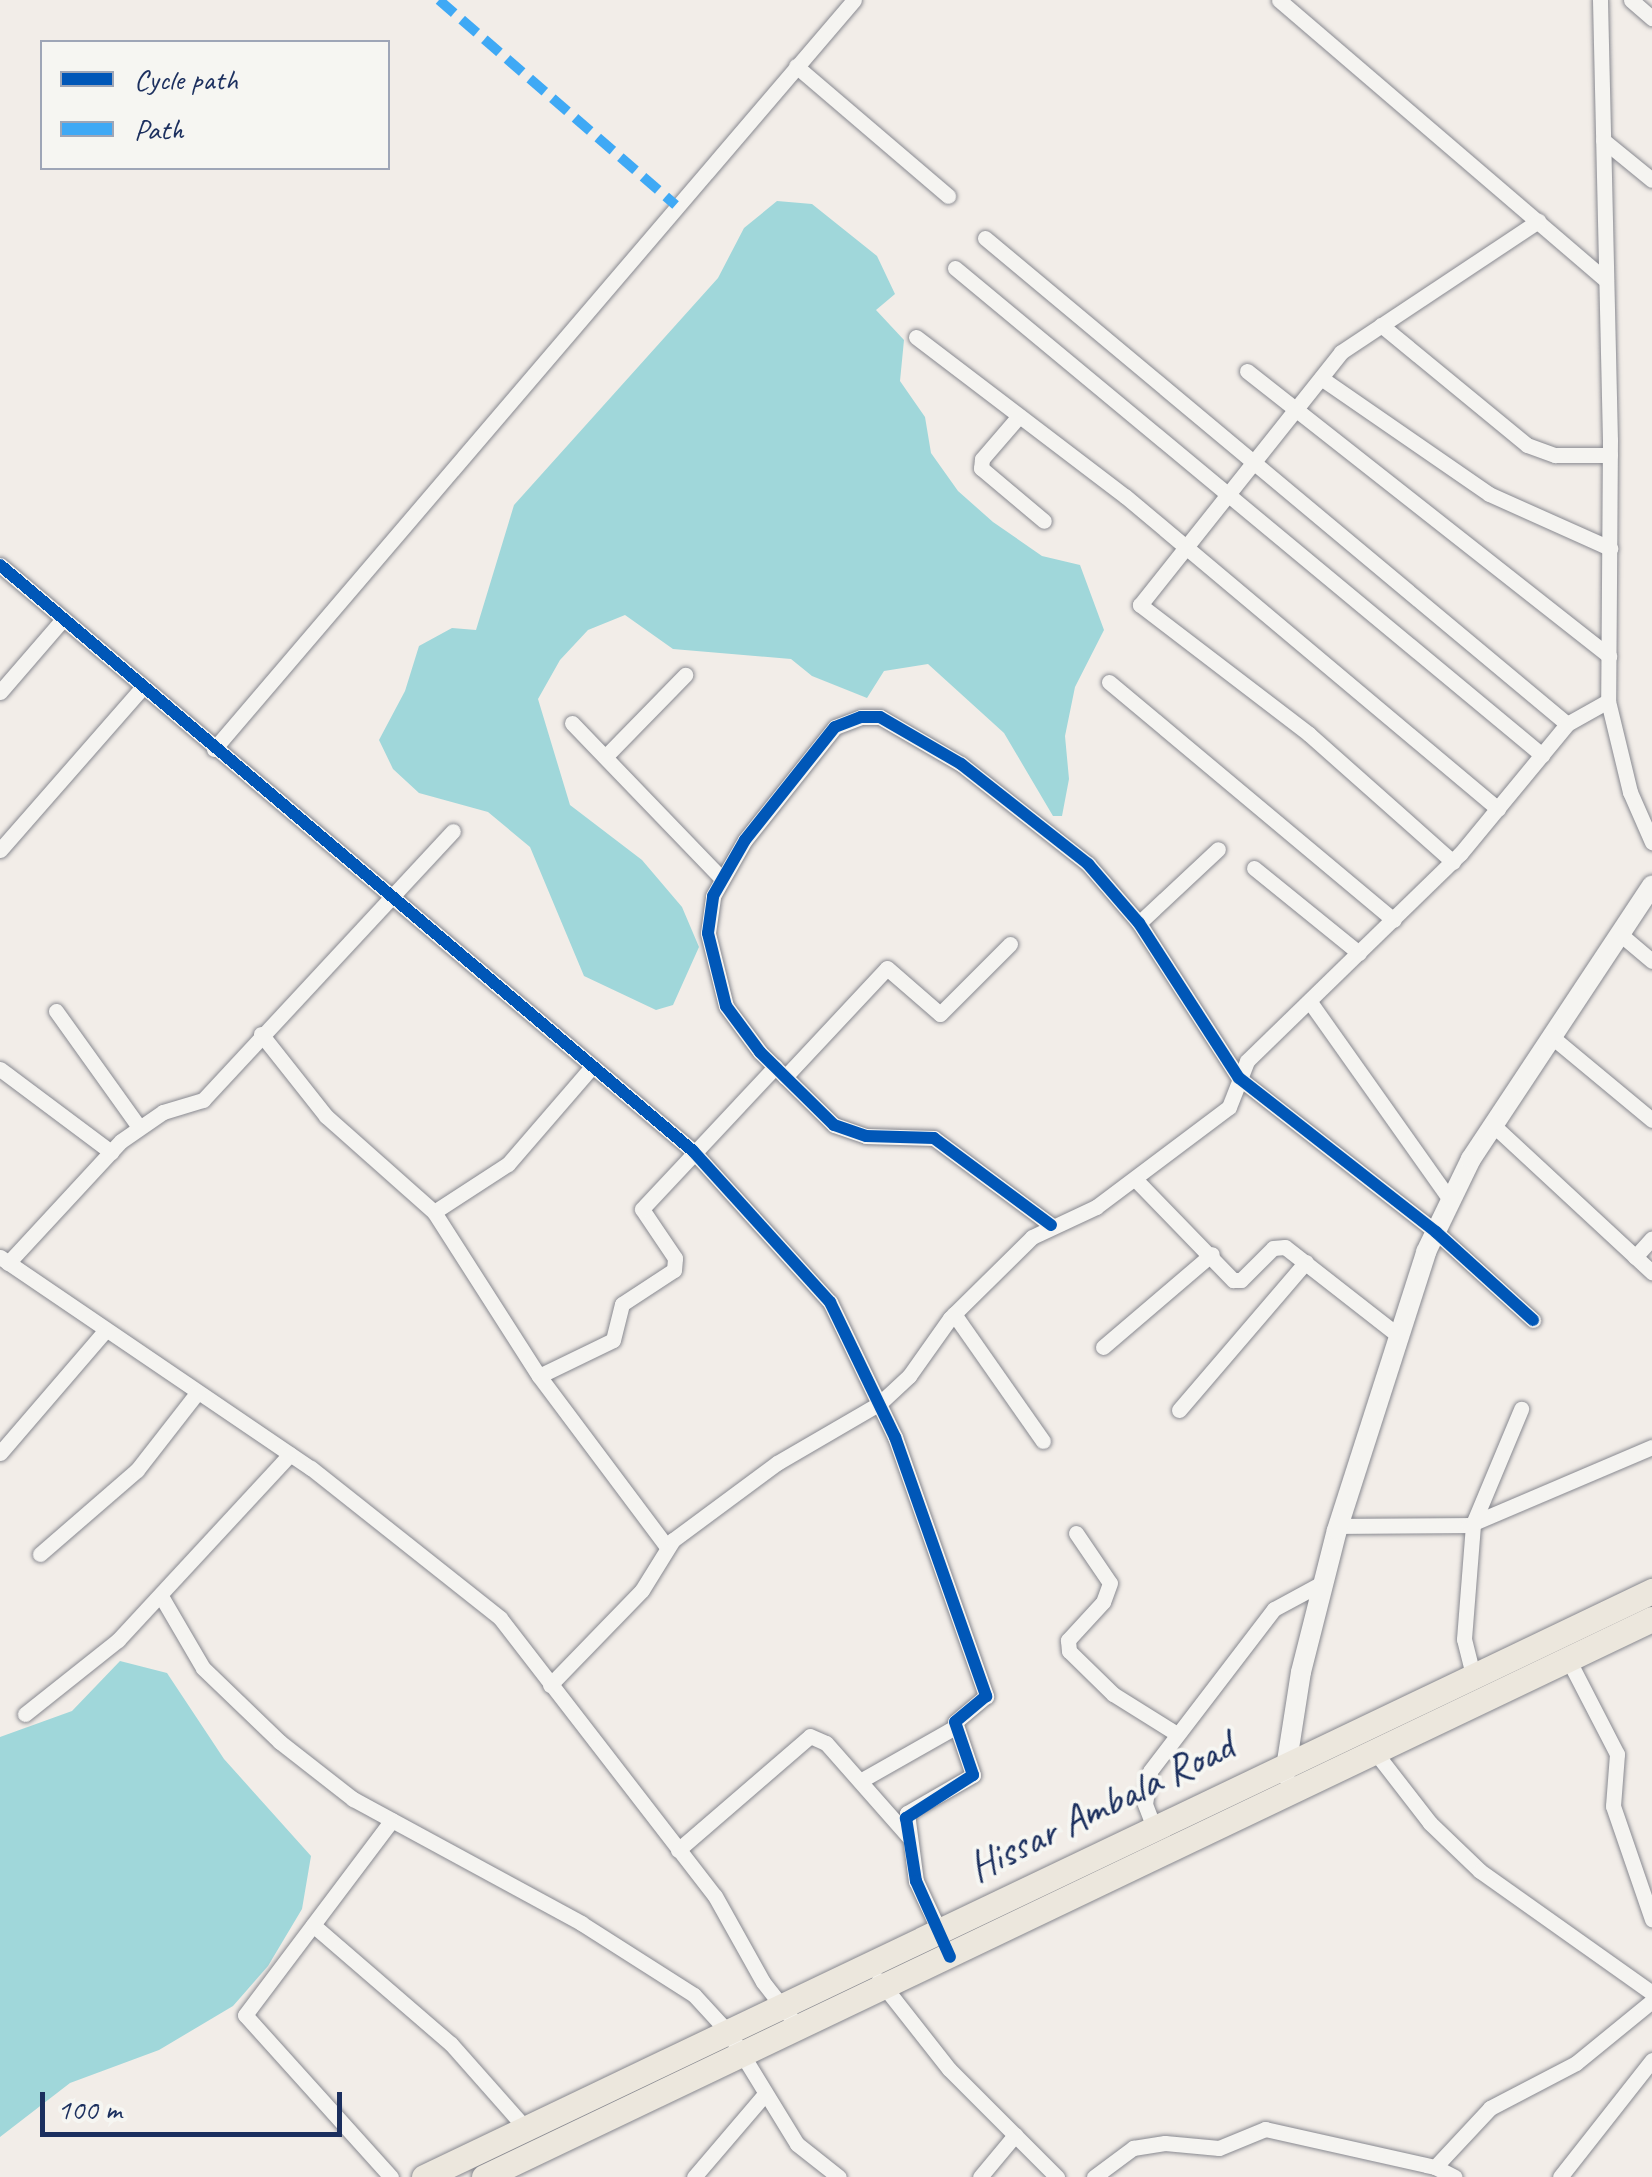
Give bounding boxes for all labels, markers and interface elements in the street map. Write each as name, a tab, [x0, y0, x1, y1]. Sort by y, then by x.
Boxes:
legend	[40, 40, 390, 170]
text: Cycle path	[134, 60, 238, 98]
text: Path	[134, 110, 183, 148]
street label: Hissar Ambala Road	[960, 1721, 1242, 1893]
scale bar	[45, 2072, 348, 2134]
text: 100 m	[57, 2090, 122, 2128]

